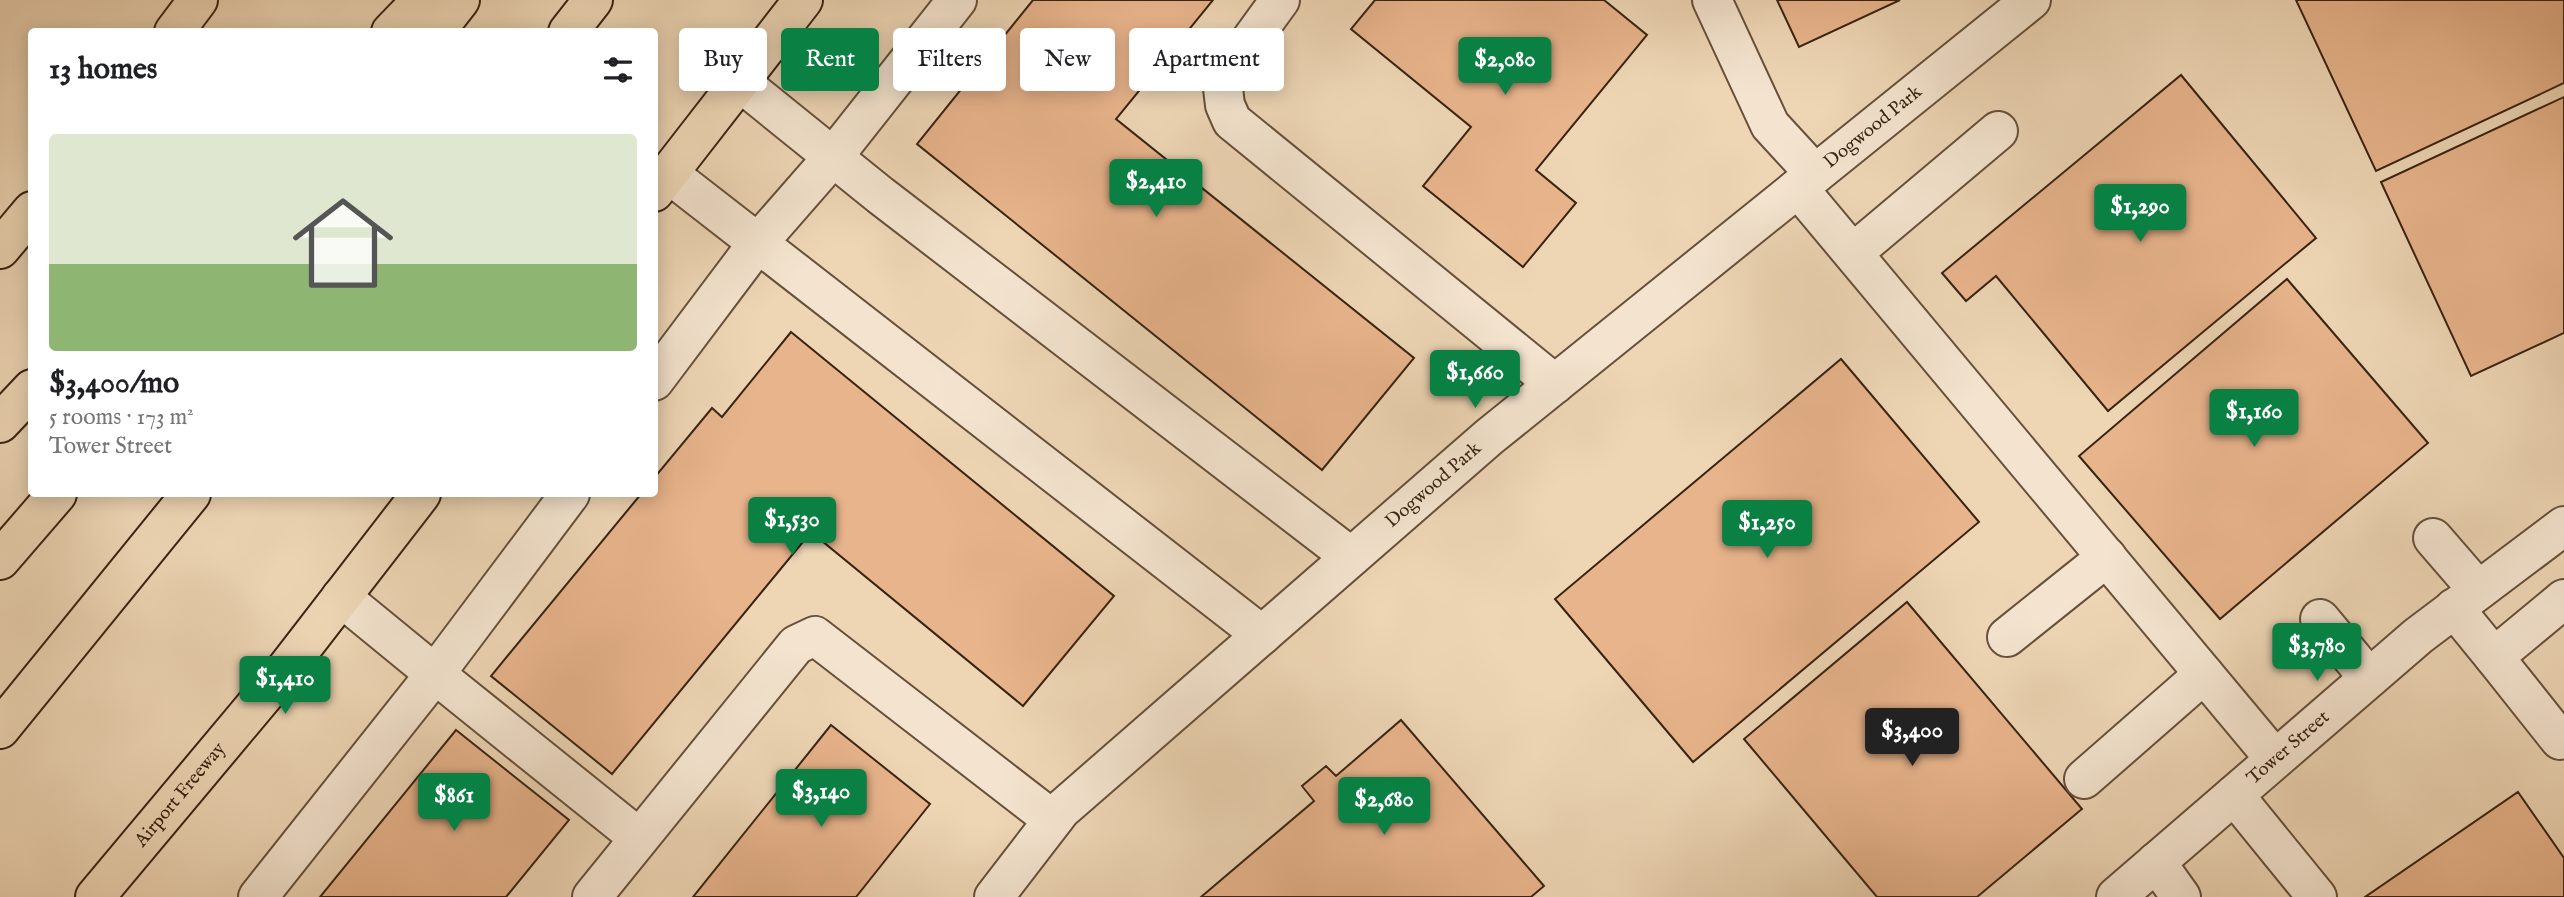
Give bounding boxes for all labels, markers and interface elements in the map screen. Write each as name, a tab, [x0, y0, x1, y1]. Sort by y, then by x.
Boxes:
chip: Buy	[679, 28, 767, 91]
chip: Rent	[781, 28, 879, 91]
chip: Filters	[893, 28, 1006, 91]
chip: New	[1020, 28, 1115, 91]
chip: Apartment	[1129, 28, 1284, 91]
pin: $2,080	[1448, 38, 1562, 97]
text: $2,080	[1474, 45, 1536, 74]
text: 13 homes	[49, 51, 157, 89]
icon: filters	[599, 51, 637, 89]
street label: Dogwood Park	[1819, 80, 1928, 174]
pin: $2,410	[1099, 160, 1213, 219]
text: $2,410	[1125, 167, 1187, 196]
icon: home	[280, 180, 406, 306]
pin: $1,290	[2083, 184, 2197, 244]
text: $1,290	[2110, 192, 2170, 221]
pin: $1,660	[1418, 350, 1532, 410]
text: $1,660	[1446, 358, 1504, 387]
text: $3,400/mo	[49, 365, 179, 403]
pin: $1,160	[2197, 390, 2311, 449]
text: $1,160	[2226, 397, 2283, 426]
text: 5 rooms · 173 m²	[49, 403, 194, 432]
text: Tower Street	[49, 432, 172, 461]
street label: Dogwood Park	[1381, 436, 1487, 534]
pin: $1,530	[735, 498, 849, 557]
pin: $1,250	[1710, 500, 1824, 560]
text: $1,530	[764, 505, 820, 534]
text: $1,250	[1738, 508, 1796, 537]
pin: $3,780	[2260, 624, 2374, 683]
text: $3,780	[2288, 631, 2346, 660]
pin: $1,410	[228, 656, 342, 716]
text: $1,410	[255, 664, 315, 693]
street label: Tower Street	[2242, 705, 2335, 790]
pin: $3,400	[1855, 708, 1969, 768]
text: $3,400	[1881, 716, 1943, 745]
street label: Airport Freeway	[129, 737, 231, 853]
pin: $3,140	[764, 770, 878, 829]
pin: $861	[413, 774, 495, 833]
text: $3,140	[792, 777, 850, 806]
pin: $2,680	[1327, 778, 1441, 837]
text: $861	[434, 781, 474, 810]
text: $2,680	[1354, 785, 1414, 814]

